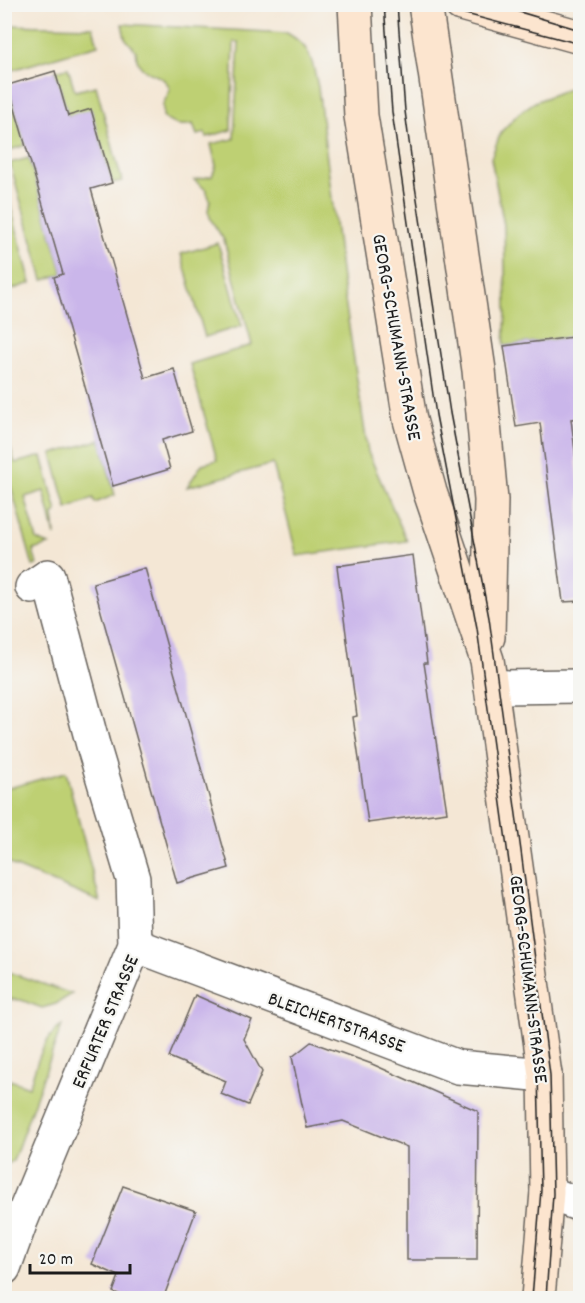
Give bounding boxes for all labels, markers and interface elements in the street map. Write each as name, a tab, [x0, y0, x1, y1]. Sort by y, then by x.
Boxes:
street label: GEORG-SCHUMANN-STRASSE	[363, 232, 427, 443]
street label: GEORG-SCHUMANN-STRASSE	[500, 874, 554, 1085]
street label: ERFURTER STRASSE	[66, 951, 148, 1093]
street label: BLEICHERTSTRASSE	[263, 986, 408, 1062]
scale bar	[30, 1237, 130, 1275]
text: 20 m	[39, 1248, 73, 1273]

